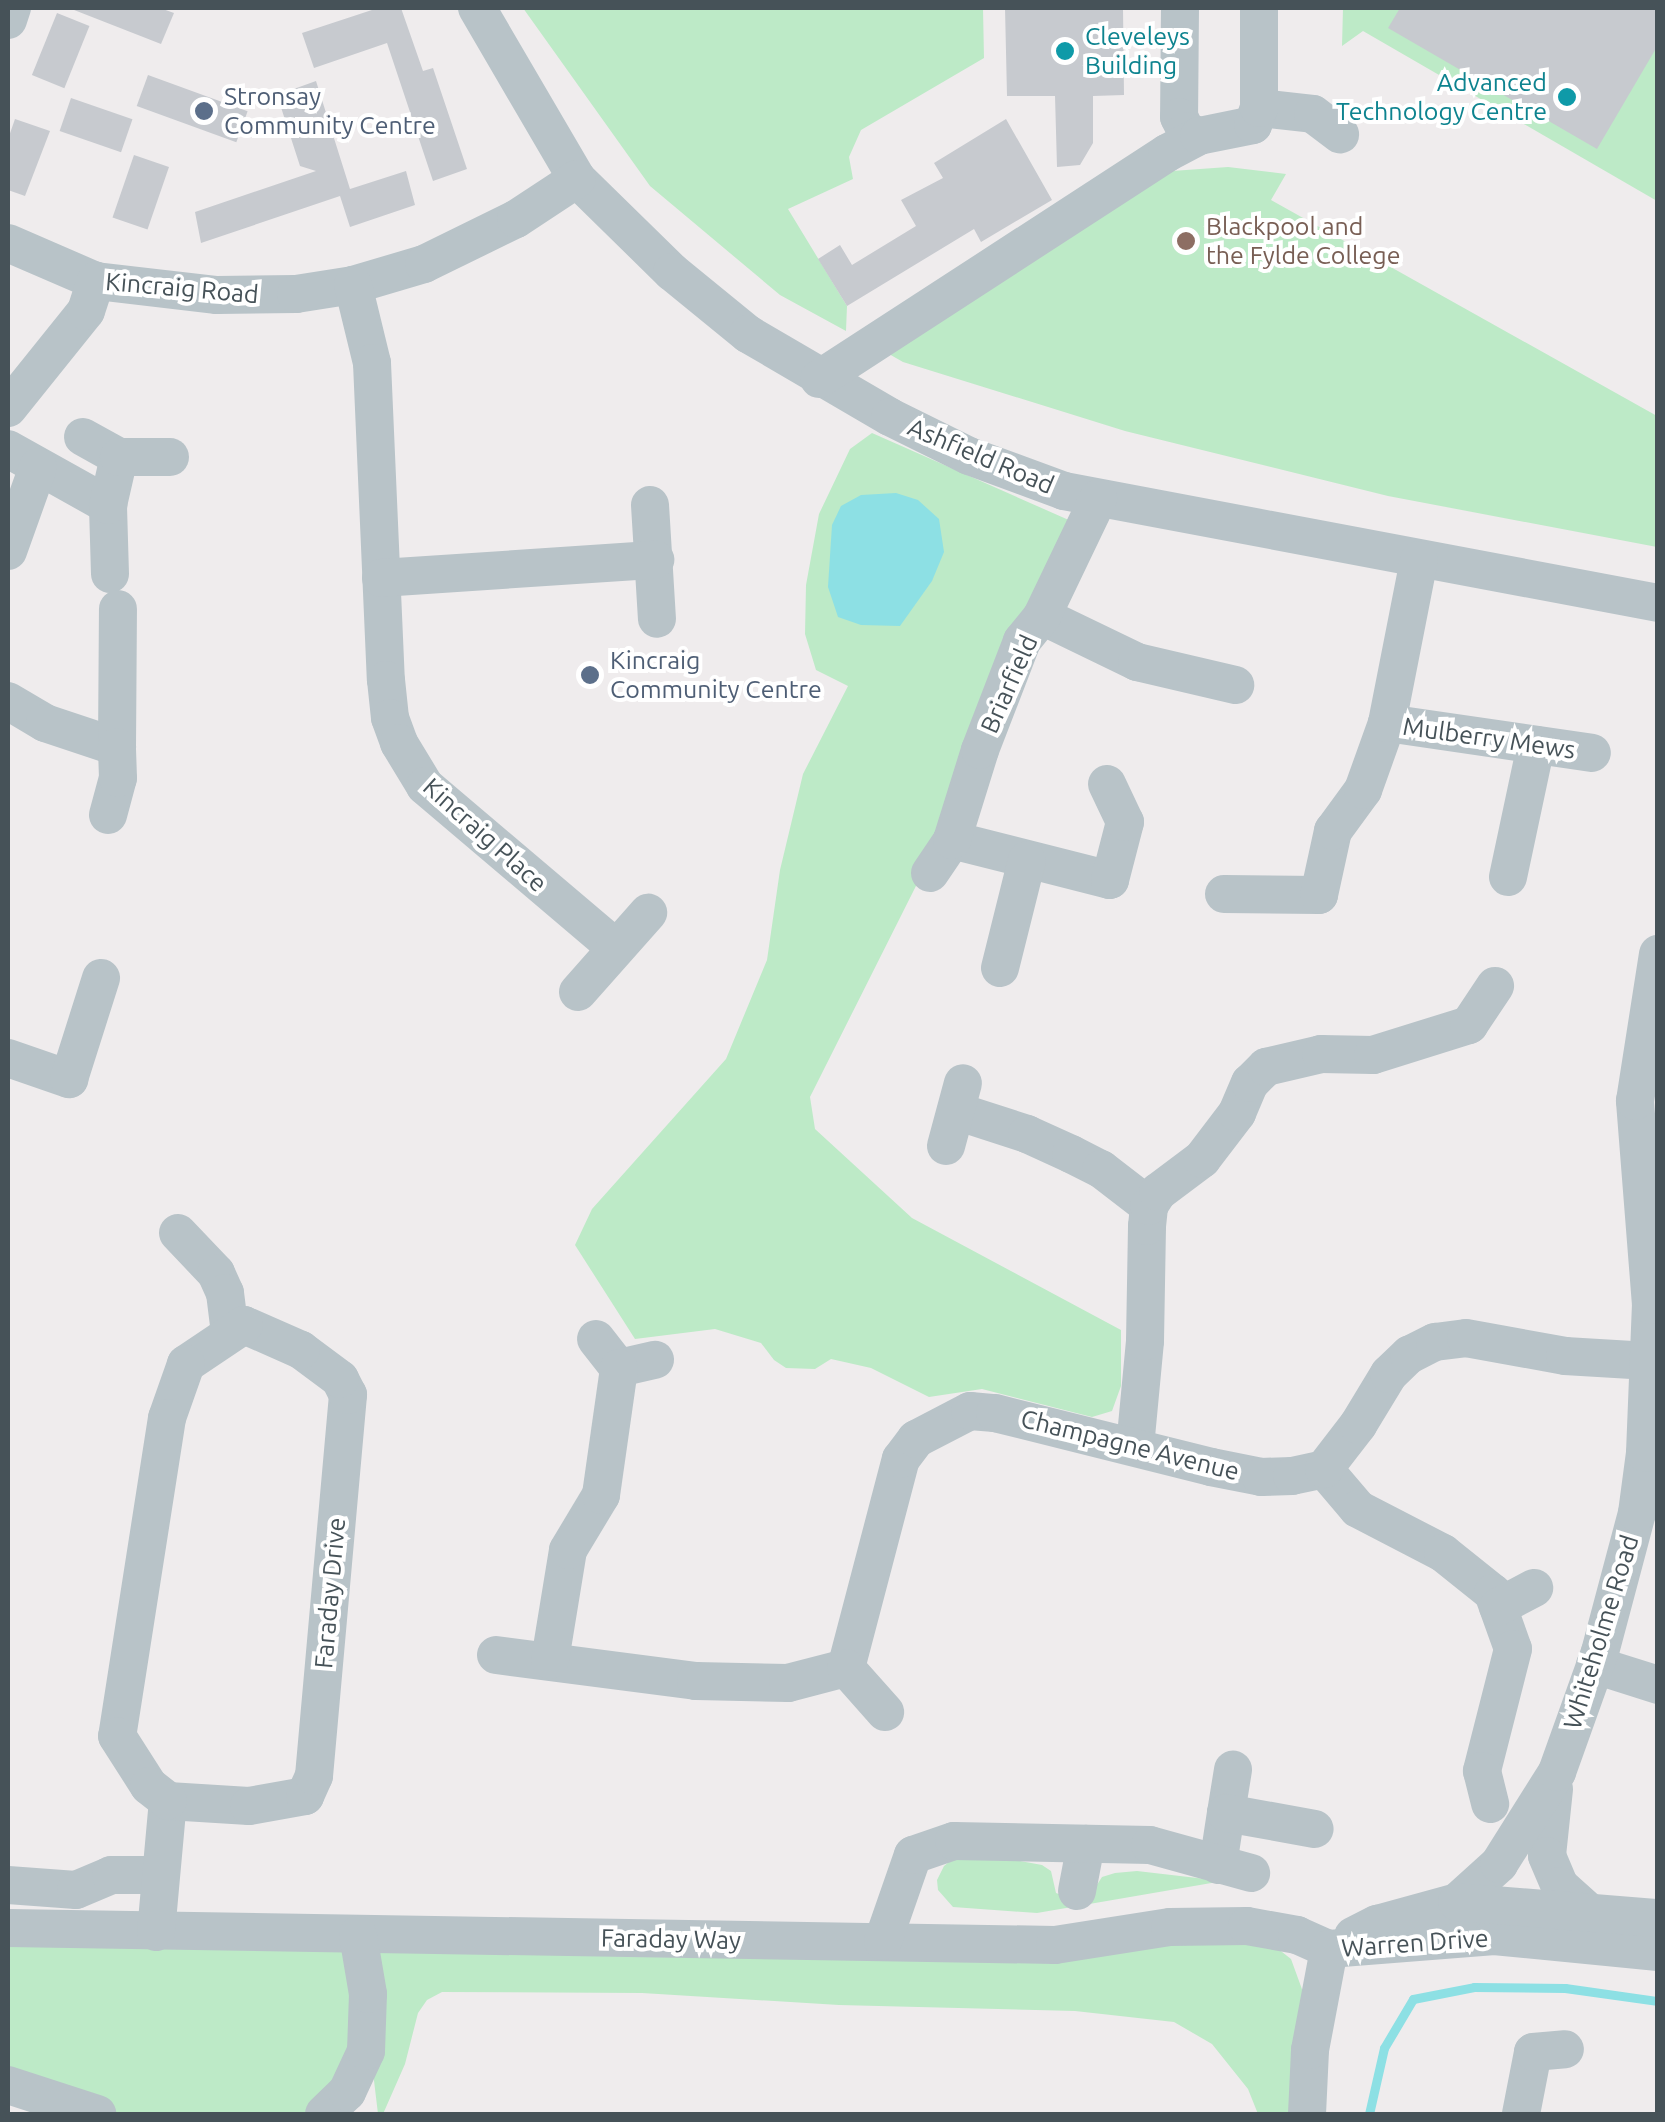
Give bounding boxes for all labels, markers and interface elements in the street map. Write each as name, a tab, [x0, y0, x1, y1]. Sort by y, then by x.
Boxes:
place label: Cleveleys Building	[1085, 22, 1190, 81]
marker: Cleveleys Building	[1054, 40, 1076, 62]
place label: Advanced Technology Centre	[1336, 68, 1547, 127]
place label: Stronsay Community Centre	[224, 82, 436, 141]
marker: Advanced Technology Centre	[1556, 86, 1578, 108]
marker: Stronsay Community Centre	[193, 100, 215, 122]
place label: Blackpool and the Fylde College	[1206, 212, 1401, 271]
marker: Blackpool and the Fylde College	[1175, 230, 1197, 252]
street label: Kincraig Road	[104, 266, 260, 310]
street label: Ashfield Road	[904, 412, 1058, 500]
street label: Briarfield	[974, 630, 1044, 738]
place label: Kincraig Community Centre	[610, 646, 822, 705]
marker: Kincraig Community Centre	[579, 664, 601, 686]
street label: Mulberry Mews	[1401, 711, 1577, 765]
street label: Kincraig Place	[417, 772, 553, 898]
street label: Champagne Avenue	[1018, 1403, 1242, 1487]
street label: Faraday Drive	[308, 1516, 352, 1670]
street label: Whiteholme Road	[1557, 1531, 1645, 1733]
street label: Faraday Way	[601, 1923, 741, 1955]
street label: Warren Drive	[1340, 1923, 1490, 1963]

